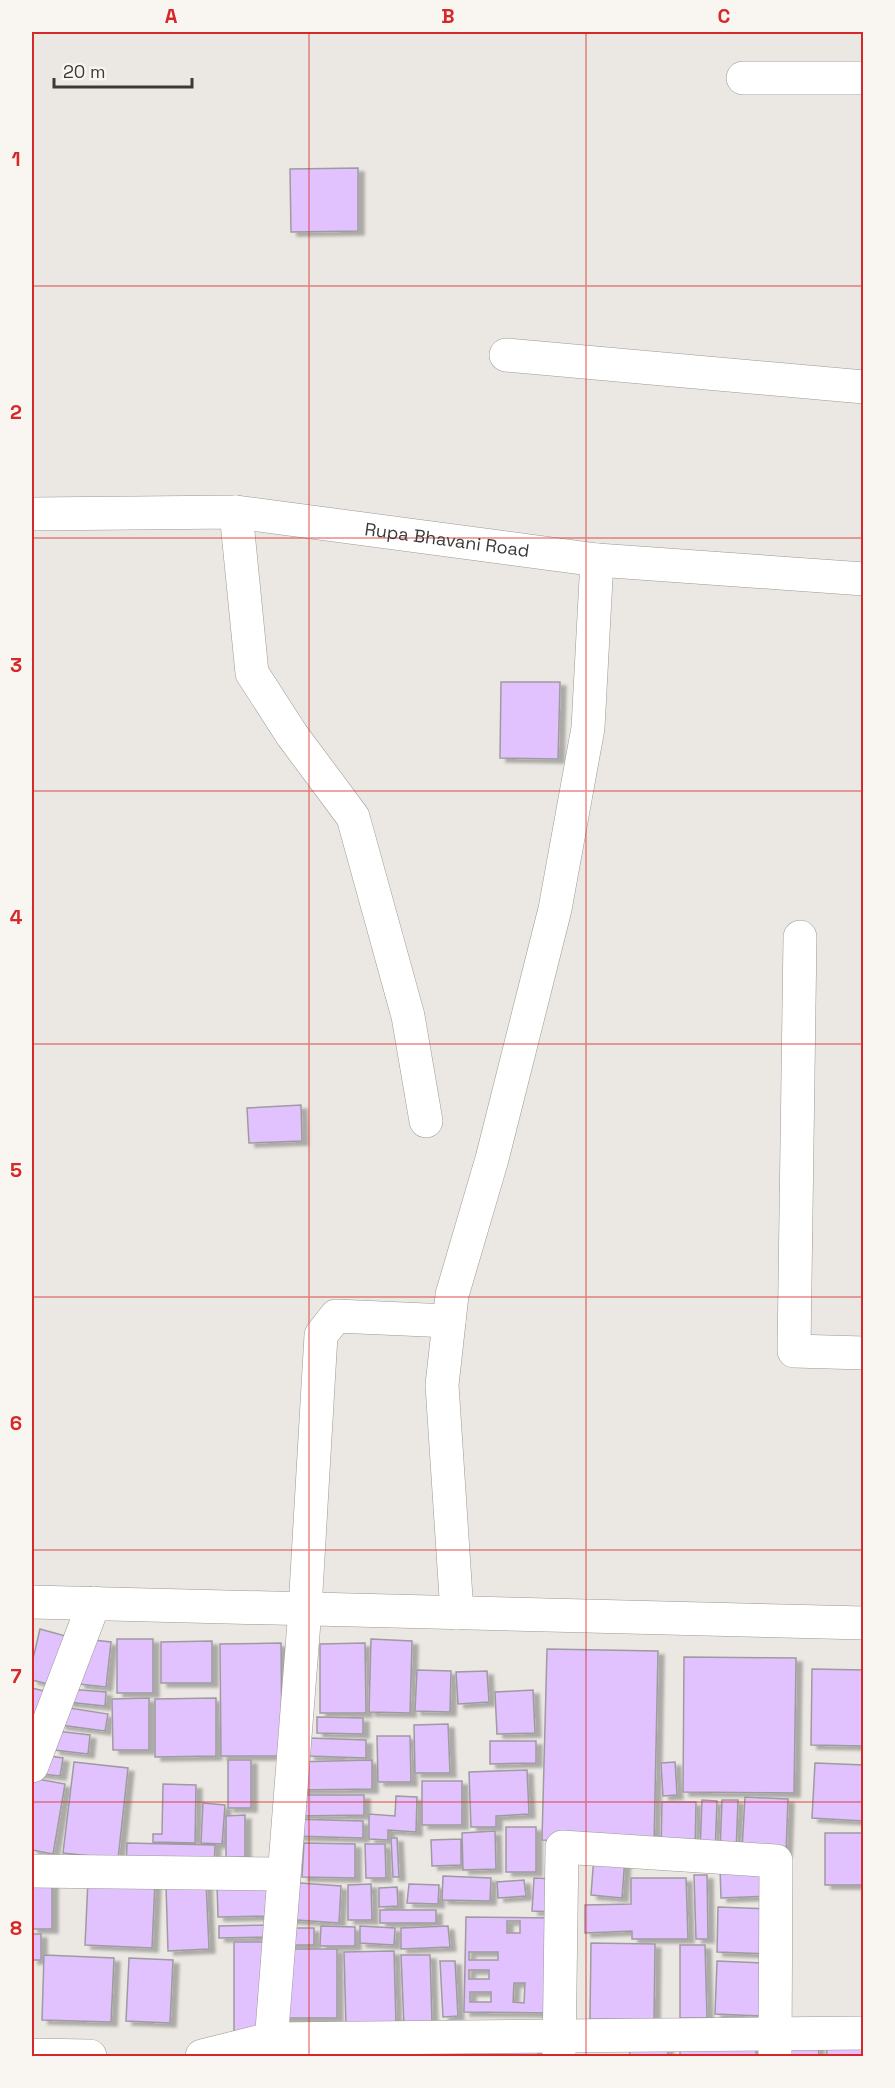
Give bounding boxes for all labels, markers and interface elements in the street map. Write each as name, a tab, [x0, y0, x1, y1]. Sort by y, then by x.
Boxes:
text: A	[165, 3, 178, 29]
text: B	[441, 3, 455, 29]
text: C	[718, 3, 731, 29]
scale bar	[54, 51, 192, 89]
text: 20 m	[63, 60, 106, 83]
text: 1	[11, 146, 21, 172]
text: 2	[10, 399, 22, 425]
street label: Rupa Bhavani Road	[363, 517, 531, 562]
text: 3	[10, 652, 22, 678]
text: 4	[10, 904, 23, 930]
text: 5	[10, 1157, 22, 1183]
text: 6	[10, 1410, 22, 1436]
text: 7	[10, 1663, 22, 1689]
text: 8	[10, 1915, 22, 1941]

